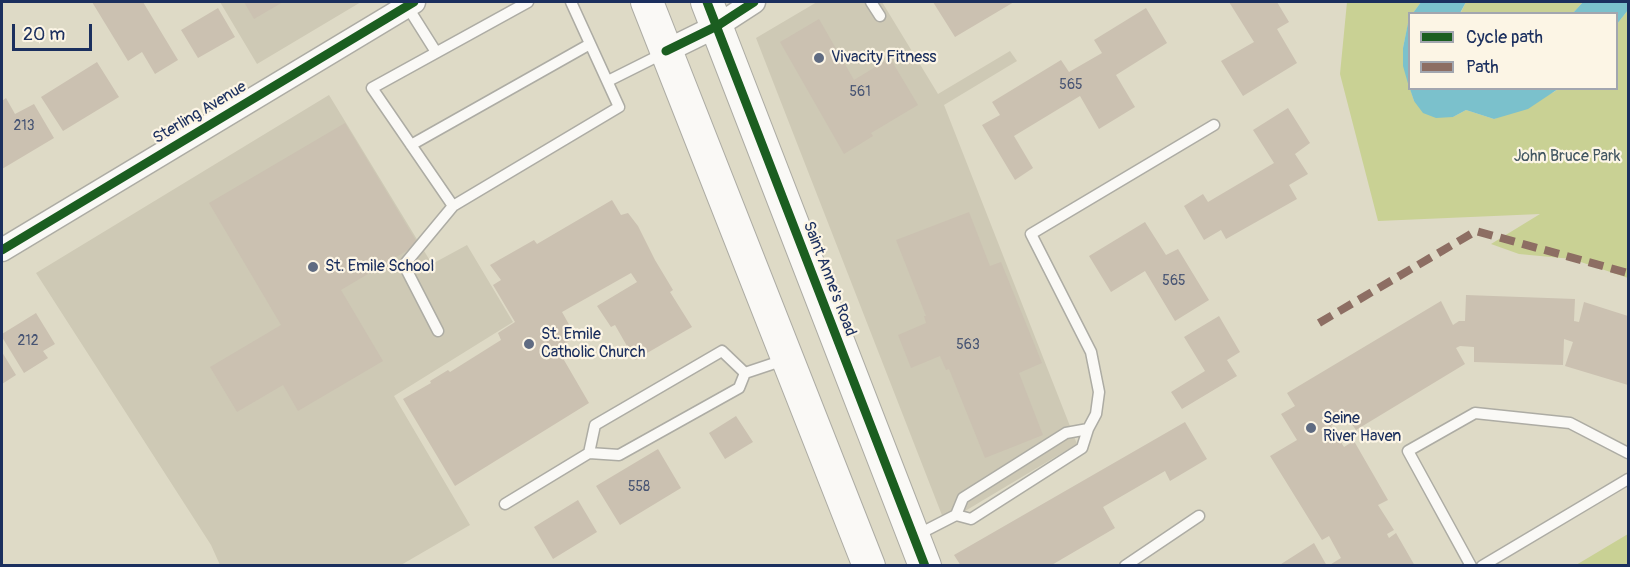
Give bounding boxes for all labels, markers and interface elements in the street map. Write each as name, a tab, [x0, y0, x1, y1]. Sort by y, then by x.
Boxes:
scale bar	[15, 12, 94, 50]
legend	[1408, 12, 1618, 90]
text: 20 m	[23, 23, 65, 46]
text: Cycle path	[1466, 26, 1543, 49]
place label: Vivacity Fitness	[831, 48, 936, 68]
marker: Vivacity Fitness	[812, 51, 826, 65]
text: Path	[1466, 56, 1499, 79]
house number: 565	[1059, 77, 1083, 93]
street label: Sterling Avenue	[150, 78, 250, 148]
house number: 561	[849, 84, 871, 100]
house number: 213	[13, 118, 35, 134]
park label: John Bruce Park	[1514, 147, 1620, 167]
street label: Saint Anne's Road	[798, 219, 860, 339]
place label: St. Emile School	[325, 257, 434, 277]
marker: St. Emile School	[306, 260, 320, 274]
house number: 565	[1162, 273, 1186, 289]
place label: St. Emile Catholic Church	[541, 325, 645, 363]
house number: 212	[17, 333, 39, 349]
marker: St. Emile Catholic Church	[522, 337, 536, 351]
house number: 563	[956, 337, 980, 353]
place label: Seine River Haven	[1323, 409, 1401, 447]
marker: Seine River Haven	[1304, 421, 1318, 435]
house number: 558	[628, 479, 650, 495]

